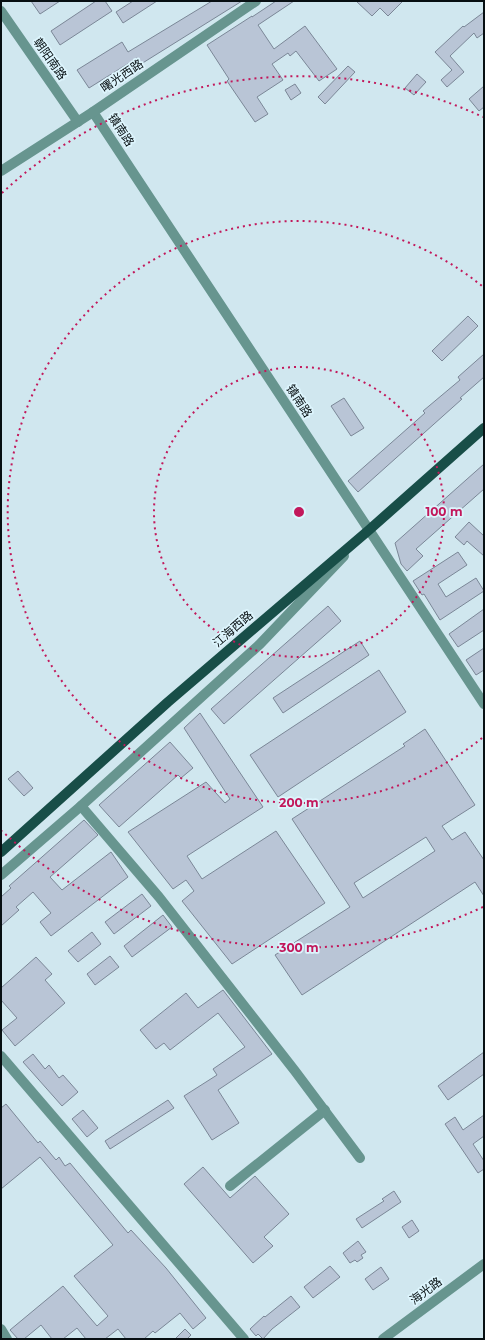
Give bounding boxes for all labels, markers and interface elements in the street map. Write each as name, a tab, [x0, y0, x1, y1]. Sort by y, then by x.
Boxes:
street label: 朝阳南路	[30, 35, 70, 83]
street label: 曙光西路	[98, 56, 146, 95]
street label: 镇南路	[105, 111, 138, 149]
street label: 镇南路	[283, 382, 316, 420]
text: 100 m	[426, 504, 462, 519]
centre of rings	[292, 505, 306, 519]
street label: 江海西路	[210, 607, 256, 650]
text: 200 m	[279, 795, 319, 810]
text: 300 m	[278, 940, 319, 955]
street label: 海光路	[407, 1274, 445, 1307]

